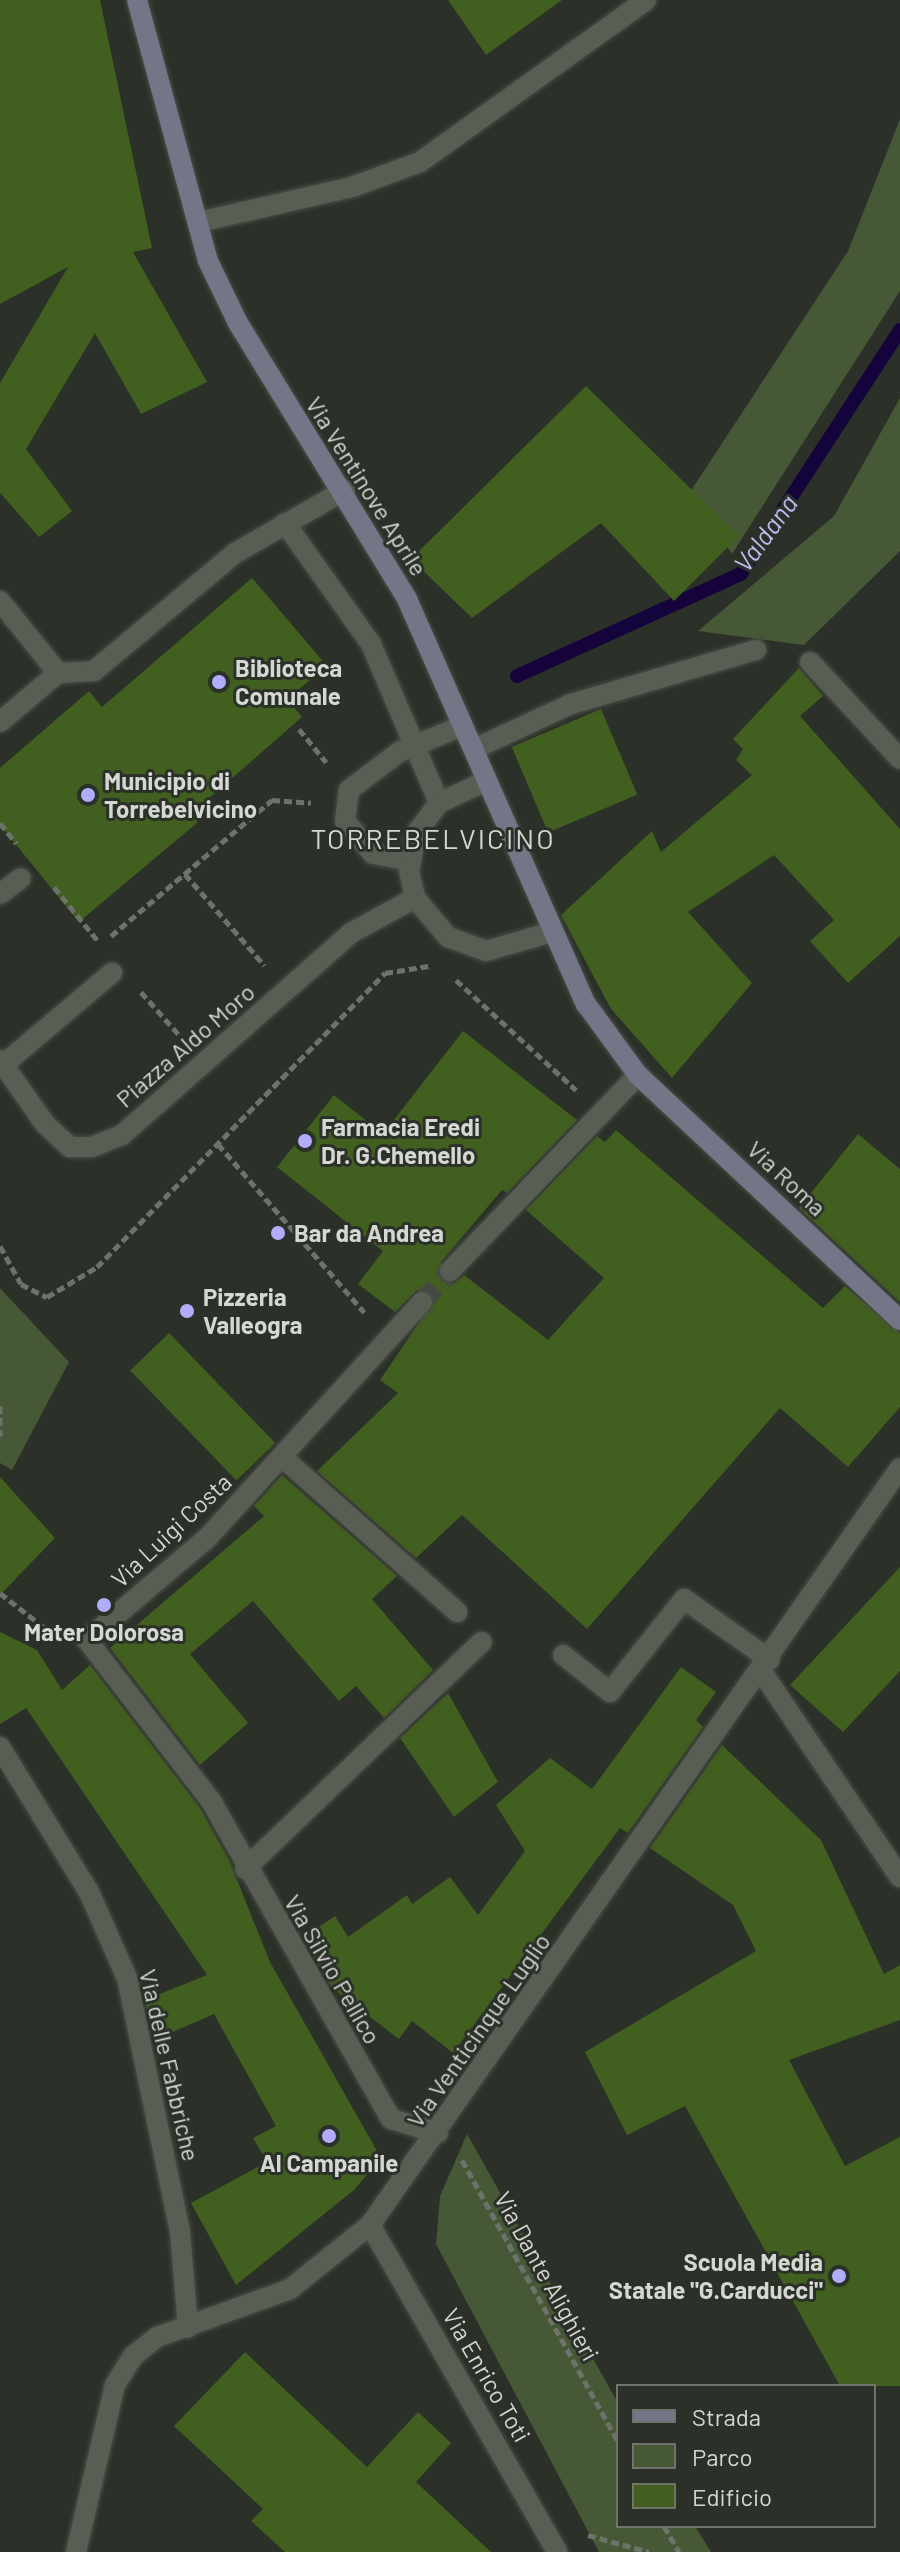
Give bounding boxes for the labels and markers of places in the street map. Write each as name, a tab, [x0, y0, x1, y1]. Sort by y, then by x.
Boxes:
place label: Biblioteca Comunale	[235, 654, 342, 710]
marker: Biblioteca Comunale	[210, 673, 228, 691]
place label: Municipio di Torrebelvicino	[104, 767, 257, 823]
marker: Municipio di Torrebelvicino	[79, 786, 97, 804]
place label: Farmacia Eredi Dr. G.Chemello	[321, 1113, 480, 1169]
marker: Farmacia Eredi Dr. G.Chemello	[296, 1132, 314, 1150]
place label: Bar da Andrea	[294, 1219, 444, 1247]
marker: Bar da Andrea	[269, 1224, 287, 1242]
place label: Pizzeria Valleogra	[203, 1283, 302, 1339]
marker: Pizzeria Valleogra	[178, 1302, 196, 1320]
marker: Mater Dolorosa	[95, 1596, 113, 1614]
place label: Mater Dolorosa	[24, 1618, 184, 1646]
marker: Al Campanile	[320, 2127, 338, 2145]
place label: Al Campanile	[260, 2149, 398, 2177]
place label: Scuola Media Statale "G.Carducci"	[609, 2248, 823, 2304]
marker: Scuola Media Statale "G.Carducci"	[830, 2267, 848, 2285]

